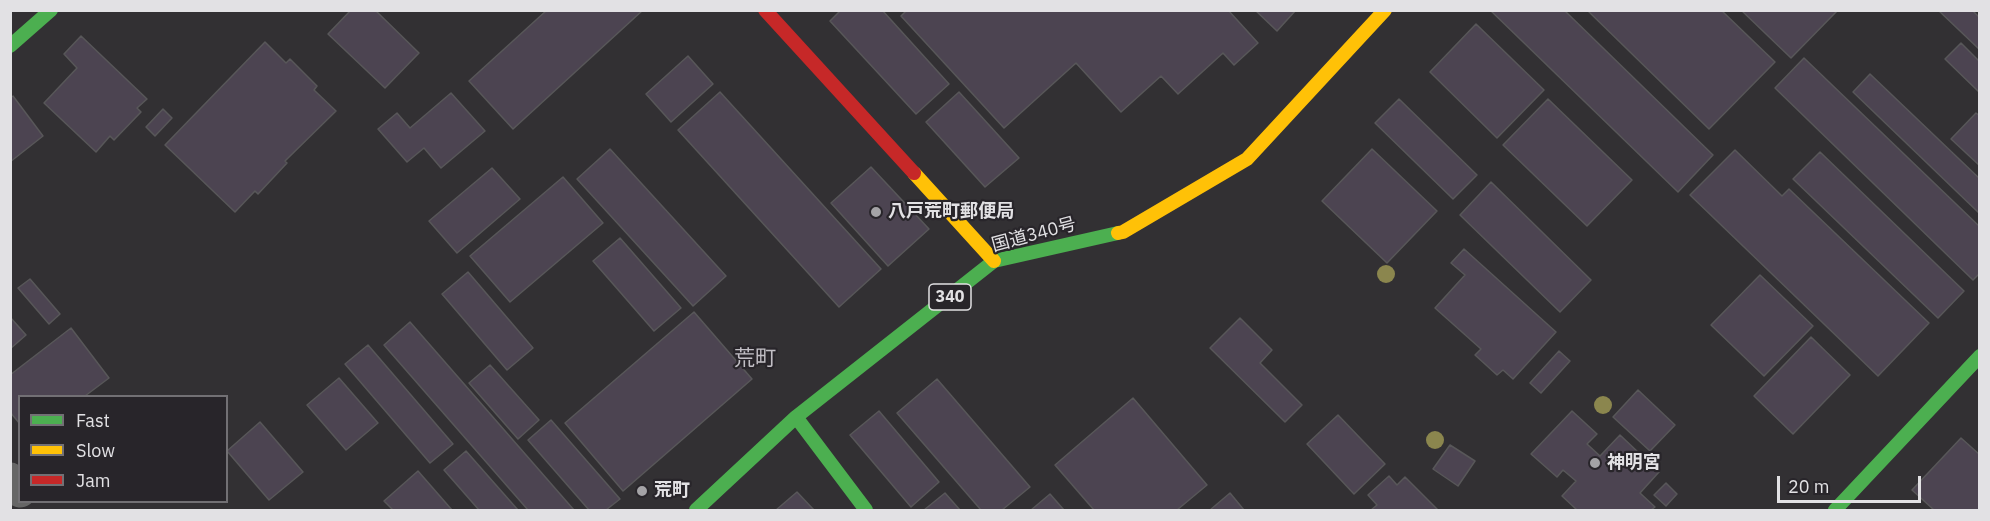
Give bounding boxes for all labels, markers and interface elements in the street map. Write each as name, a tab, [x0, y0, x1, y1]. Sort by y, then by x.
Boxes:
place label: 八戸荒町郵便局	[888, 201, 1014, 223]
marker: 八戸荒町郵便局	[869, 205, 883, 219]
street label: 国道340号	[989, 213, 1079, 257]
road number: 340	[929, 284, 971, 310]
district label: 荒町	[734, 346, 776, 372]
legend	[18, 395, 228, 503]
text: Fast	[76, 409, 110, 432]
text: Slow	[76, 439, 115, 462]
place label: 神明宮	[1607, 452, 1661, 474]
marker: 神明宮	[1588, 456, 1602, 470]
scale bar	[1780, 464, 1924, 502]
text: Jam	[76, 469, 111, 492]
text: 20 m	[1788, 475, 1830, 498]
place label: 荒町	[654, 480, 690, 502]
marker: 荒町	[635, 484, 649, 498]

